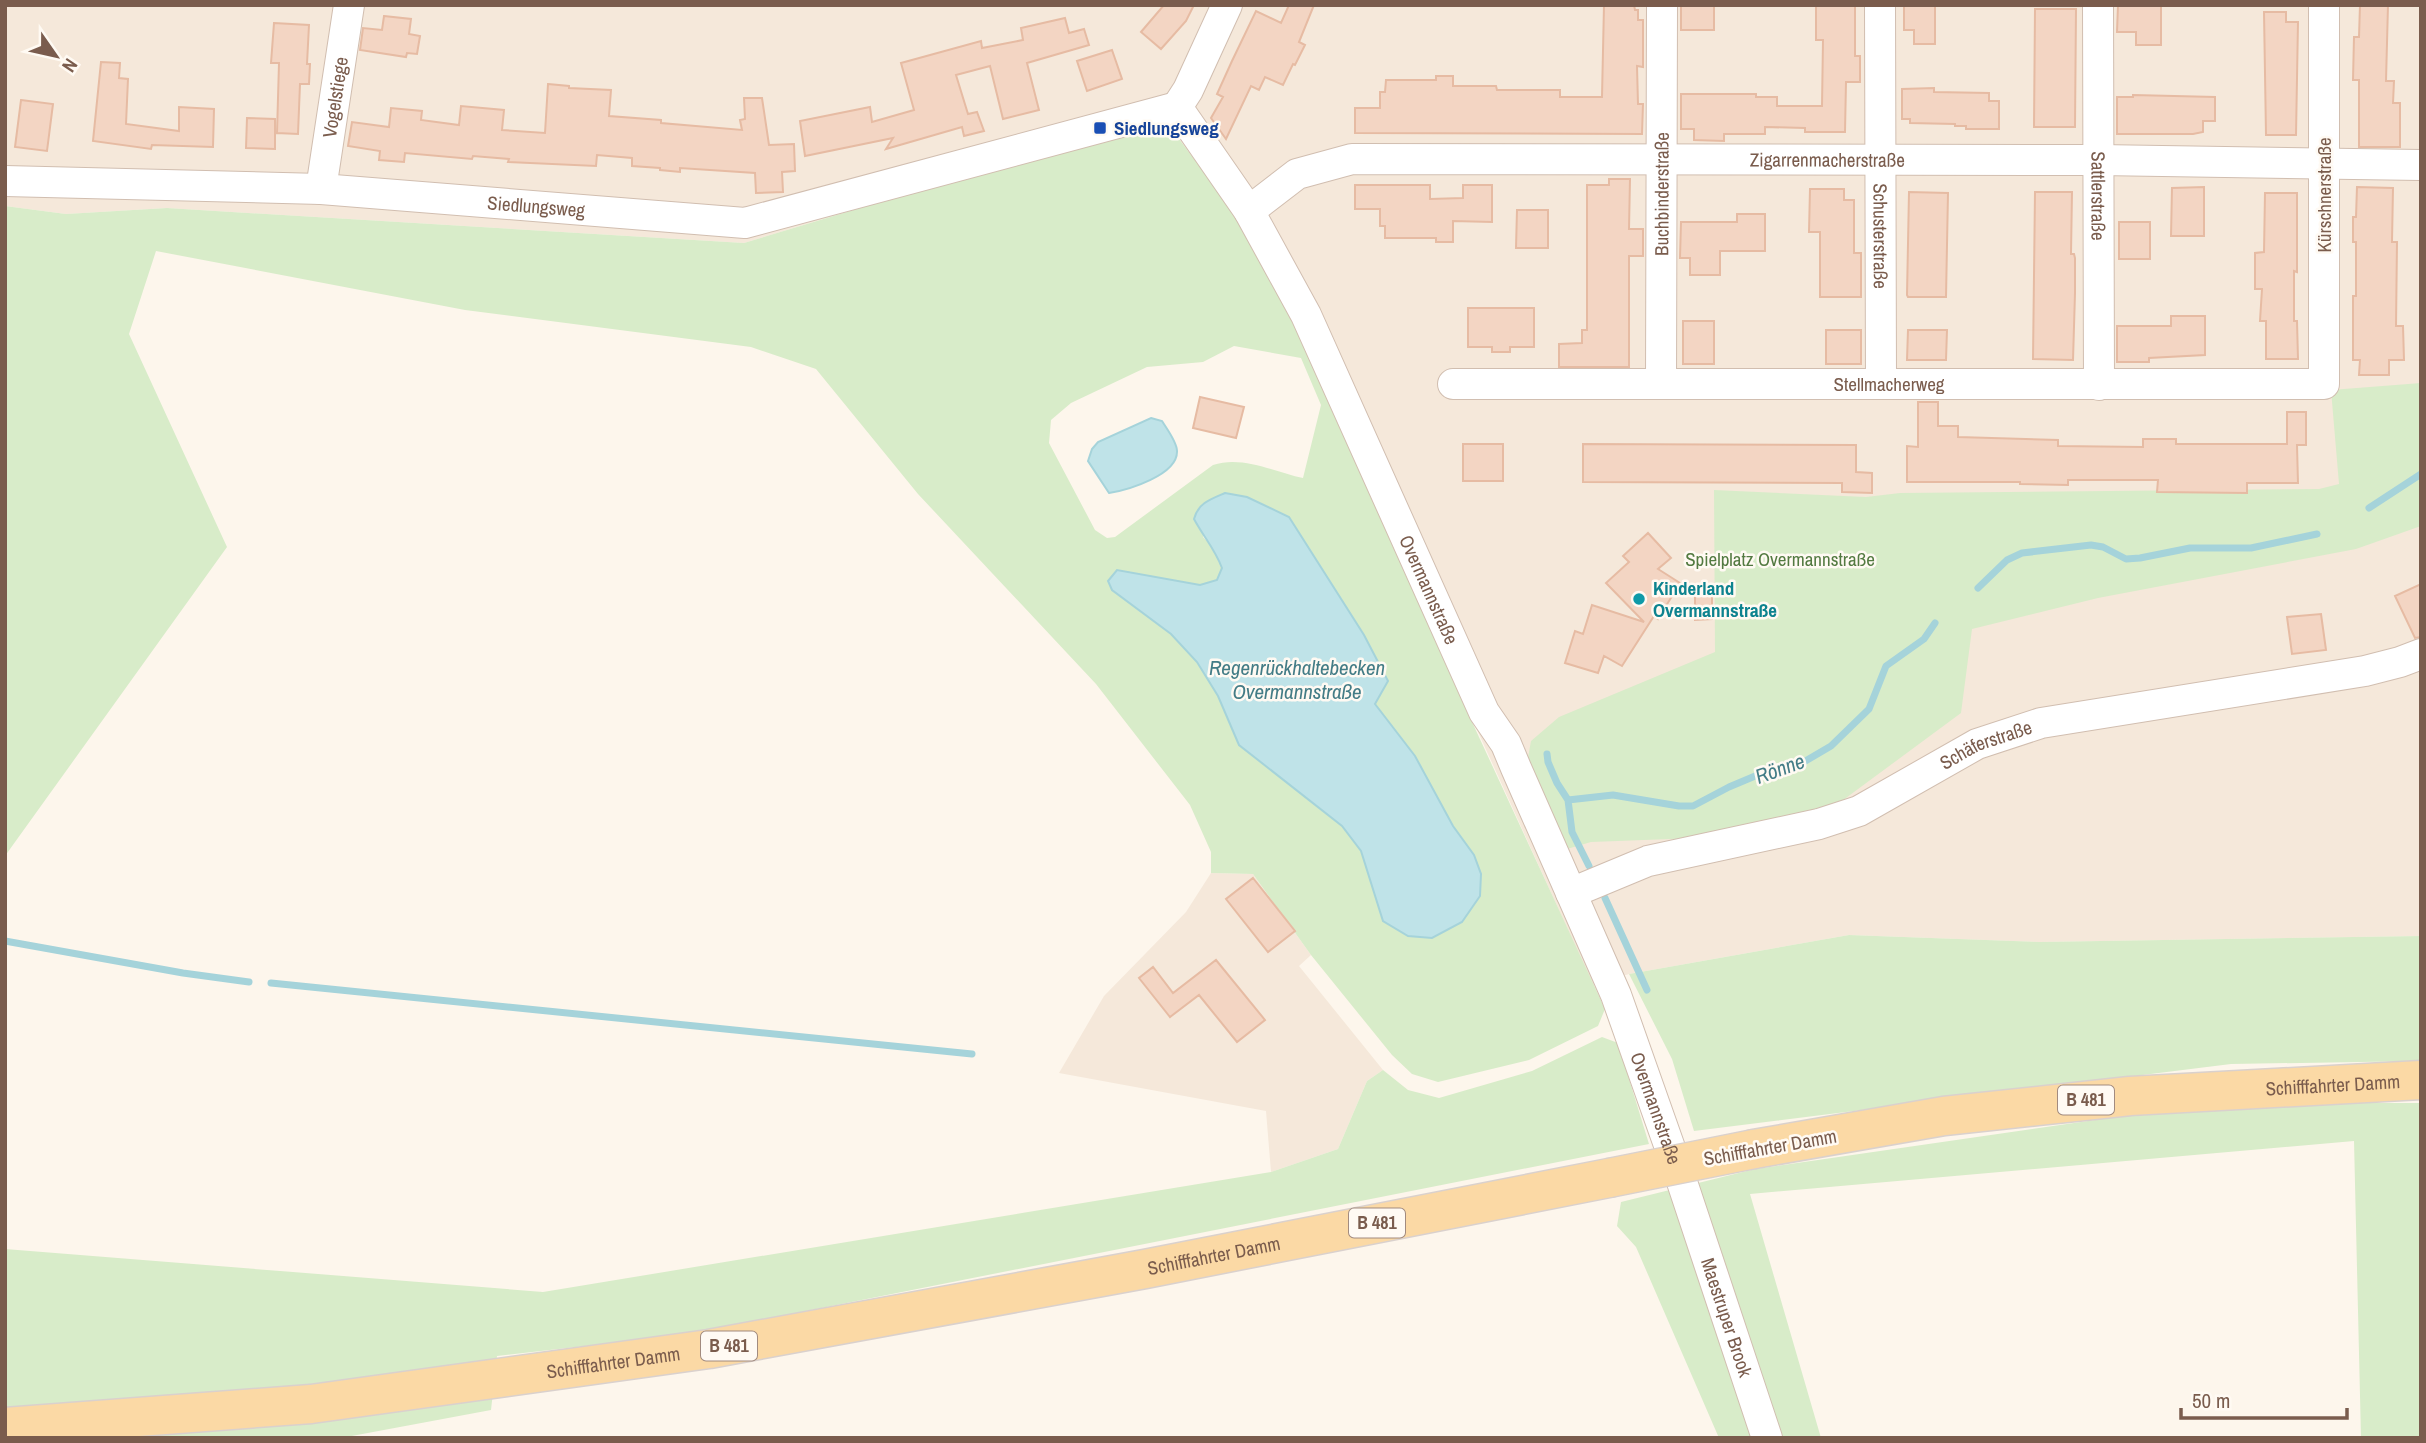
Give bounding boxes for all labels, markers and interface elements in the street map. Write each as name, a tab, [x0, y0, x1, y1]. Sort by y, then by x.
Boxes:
north arrow	[21, 21, 91, 91]
text: N	[56, 54, 84, 77]
street label: Vogelstiege	[316, 55, 354, 139]
place label: Siedlungsweg	[1114, 115, 1219, 141]
marker: Siedlungsweg	[1092, 120, 1108, 136]
street label: Buchbinderstraße	[1648, 132, 1675, 256]
street label: Kürschnerstraße	[2311, 137, 2337, 253]
street label: Zigarrenmacherstraße	[1750, 147, 1905, 173]
street label: Sattlerstraße	[2085, 151, 2112, 241]
street label: Schusterstraße	[1867, 183, 1894, 289]
street label: Siedlungsweg	[486, 189, 586, 223]
street label: Stellmacherweg	[1834, 371, 1945, 397]
street label: Overmannstraße	[1393, 531, 1465, 648]
park label: Spielplatz Overmannstraße	[1685, 546, 1875, 572]
place label: Kinderland Overmannstraße	[1653, 575, 1777, 623]
marker: Kinderland Overmannstraße	[1631, 591, 1647, 607]
water label: Regenrückhaltebecken Overmannstraße	[1209, 653, 1385, 706]
street label: Schäferstraße	[1935, 714, 2035, 776]
water label: Rönne	[1751, 746, 1809, 791]
street label: Overmannstraße	[1624, 1049, 1688, 1168]
street label: Schifffahrter Damm	[2265, 1068, 2401, 1102]
road number: B 481	[2058, 1086, 2114, 1114]
street label: Schifffahrter Damm	[1701, 1123, 1839, 1171]
road number: B 481	[1349, 1208, 1405, 1238]
street label: Schifffahrter Damm	[1145, 1230, 1282, 1281]
street label: Maestruper Brook	[1695, 1254, 1759, 1380]
road number: B 481	[701, 1331, 757, 1360]
street label: Schifffahrter Damm	[545, 1340, 682, 1384]
scale bar	[2181, 1376, 2347, 1420]
text: 50 m	[2192, 1386, 2230, 1415]

